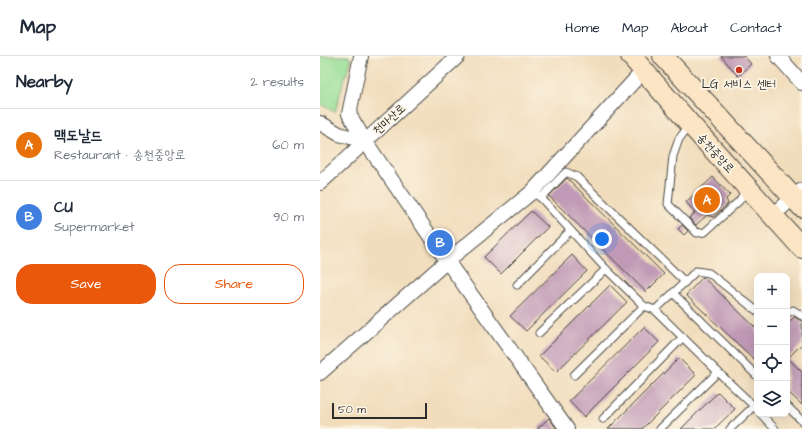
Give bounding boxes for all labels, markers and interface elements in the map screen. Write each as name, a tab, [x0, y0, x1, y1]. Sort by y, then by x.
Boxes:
text: Map	[20, 14, 56, 41]
text: Home	[565, 18, 600, 38]
text: Map	[622, 18, 648, 38]
text: About	[670, 18, 708, 38]
text: Contact	[730, 18, 782, 38]
marker: LG 서비스 센터	[734, 65, 744, 75]
text: Nearby	[16, 70, 73, 94]
text: 2 results	[250, 73, 304, 91]
place label: LG 서비스 센터	[702, 76, 776, 93]
street label: 천마산로	[369, 100, 409, 139]
text: 맥도날드	[54, 125, 102, 146]
street label: 송천중앙로	[693, 130, 738, 177]
text: A	[25, 136, 33, 154]
text: 60 m	[272, 136, 304, 154]
text: Restaurant · 송천중앙로	[54, 146, 185, 164]
pin: A	[694, 185, 720, 215]
text: CU	[54, 197, 73, 218]
text: B	[24, 208, 34, 226]
text: 90 m	[273, 208, 304, 226]
text: Supermarket	[54, 218, 135, 236]
pin: B	[427, 228, 453, 258]
your location	[592, 229, 612, 249]
button: Save	[16, 264, 156, 304]
button: Share	[164, 264, 304, 304]
map controls	[754, 273, 790, 417]
button: +	[754, 273, 790, 309]
button: −	[754, 309, 790, 345]
button: locate	[754, 345, 790, 381]
button: layers	[754, 381, 790, 417]
scale bar	[332, 401, 427, 420]
text: 50 m	[338, 402, 366, 417]

